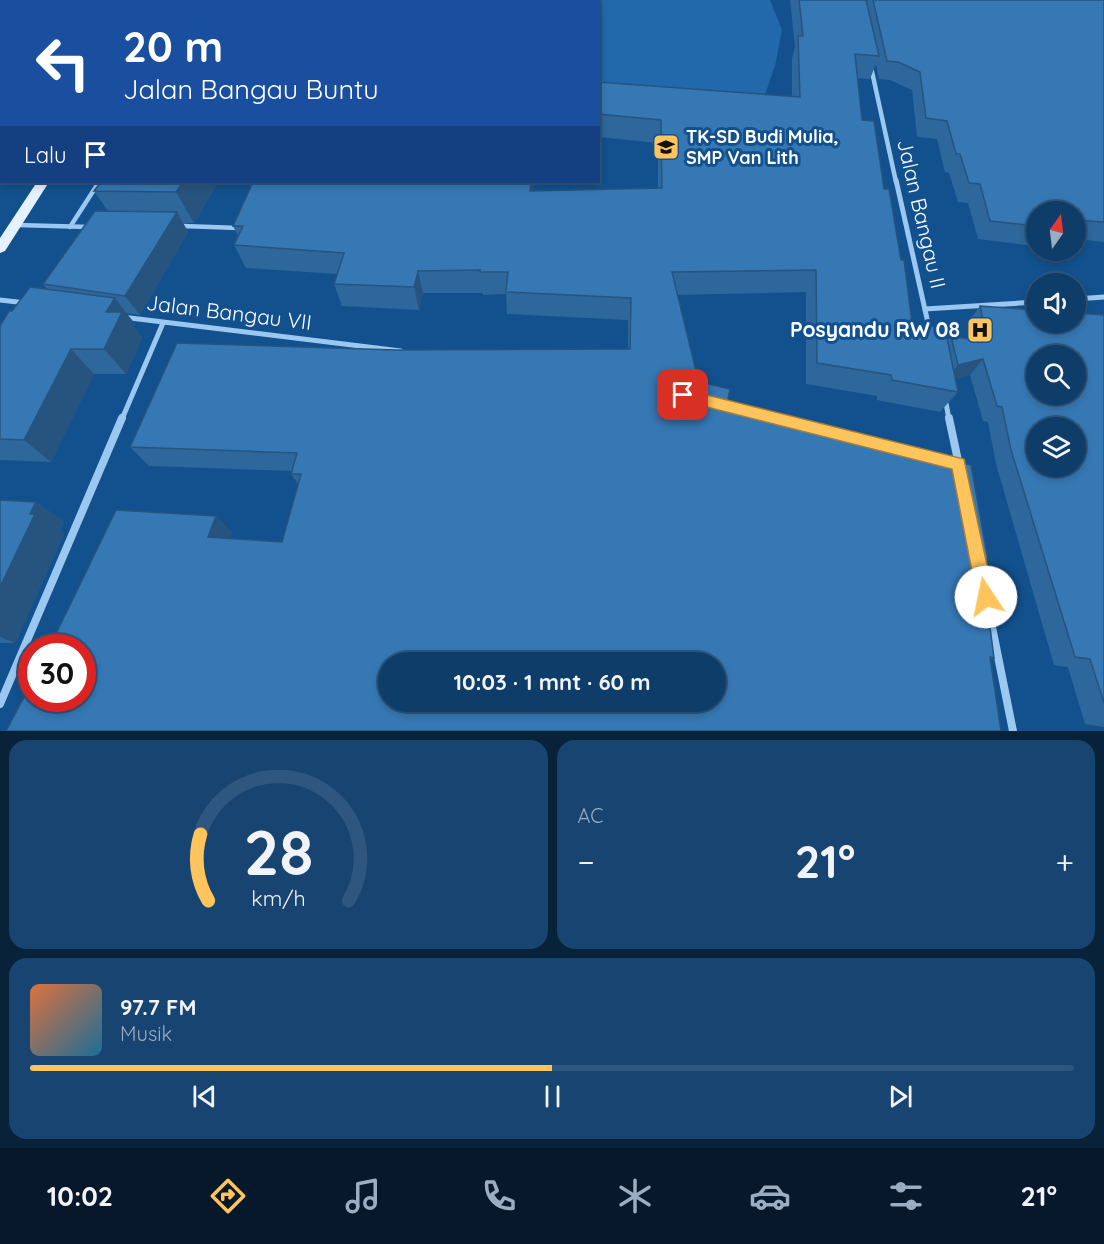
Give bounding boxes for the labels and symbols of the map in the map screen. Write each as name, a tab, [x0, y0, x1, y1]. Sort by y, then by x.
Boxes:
place label: TK-SD Budi Mulia, SMP Van Lith	[686, 125, 838, 169]
school or university icon: TK-SD Budi Mulia, SMP Van Lith	[651, 132, 681, 162]
street label: Jalan Bangau II	[892, 137, 952, 291]
north arrow	[1026, 201, 1086, 261]
street label: Jalan Bangau VII	[145, 289, 313, 335]
hospital icon: Posyandu RW 08	[965, 315, 995, 345]
place label: Posyandu RW 08	[790, 316, 960, 342]
pin	[657, 369, 708, 420]
position arrow	[954, 565, 1018, 629]
speed limit sign: 30	[18, 634, 96, 712]

